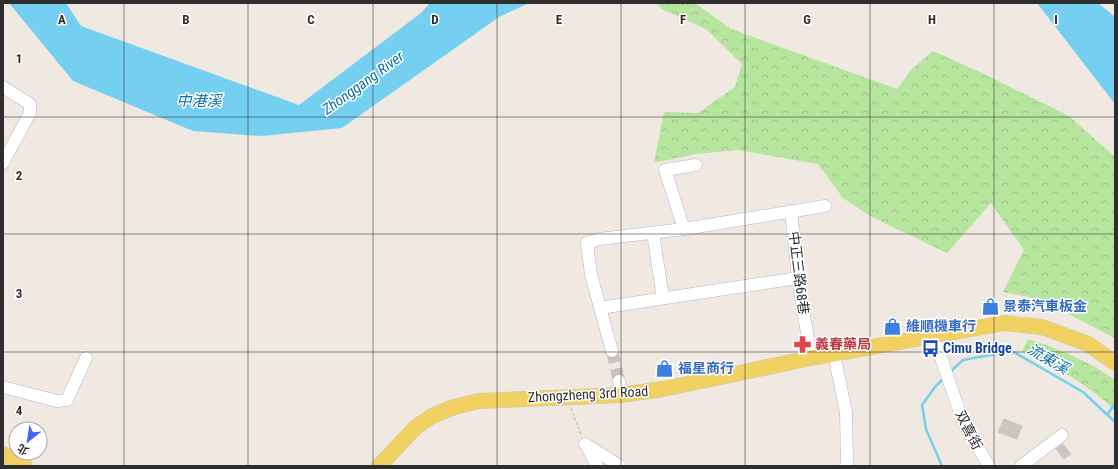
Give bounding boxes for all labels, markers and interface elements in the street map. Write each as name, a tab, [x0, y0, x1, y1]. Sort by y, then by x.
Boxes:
text: A	[58, 12, 66, 27]
text: B	[182, 12, 190, 27]
text: C	[307, 12, 315, 27]
text: D	[431, 12, 439, 27]
text: E	[556, 12, 563, 27]
text: F	[680, 12, 686, 27]
text: G	[803, 12, 811, 27]
text: H	[928, 12, 936, 27]
text: I	[1054, 12, 1058, 27]
water label: Zhonggang River	[318, 47, 408, 119]
text: 1	[16, 51, 22, 66]
water label: 中港溪	[176, 92, 223, 110]
text: 2	[16, 168, 23, 183]
street label: 中正三路68巷	[786, 230, 812, 316]
text: 3	[16, 286, 22, 301]
shop icon: 景泰汽車板金	[980, 296, 1000, 316]
place label: 景泰汽車板金	[1003, 298, 1087, 314]
shop icon: 維順機車行	[883, 316, 903, 336]
place label: 維順機車行	[906, 318, 976, 334]
pharmacy icon: 義春藥局	[792, 334, 812, 354]
place label: 義春藥局	[815, 336, 871, 352]
bus stop icon: Cimu Bridge	[920, 338, 940, 358]
place label: Cimu Bridge	[943, 340, 1012, 356]
water label: 流東溪	[1024, 340, 1074, 379]
shop icon: 福星商行	[655, 358, 675, 378]
place label: 福星商行	[678, 360, 734, 376]
street label: Zhongzheng 3rd Road	[527, 383, 649, 405]
text: 4	[16, 403, 23, 418]
street label: 双喜街	[952, 408, 986, 452]
north arrow	[8, 421, 48, 461]
text: 北	[15, 441, 31, 458]

